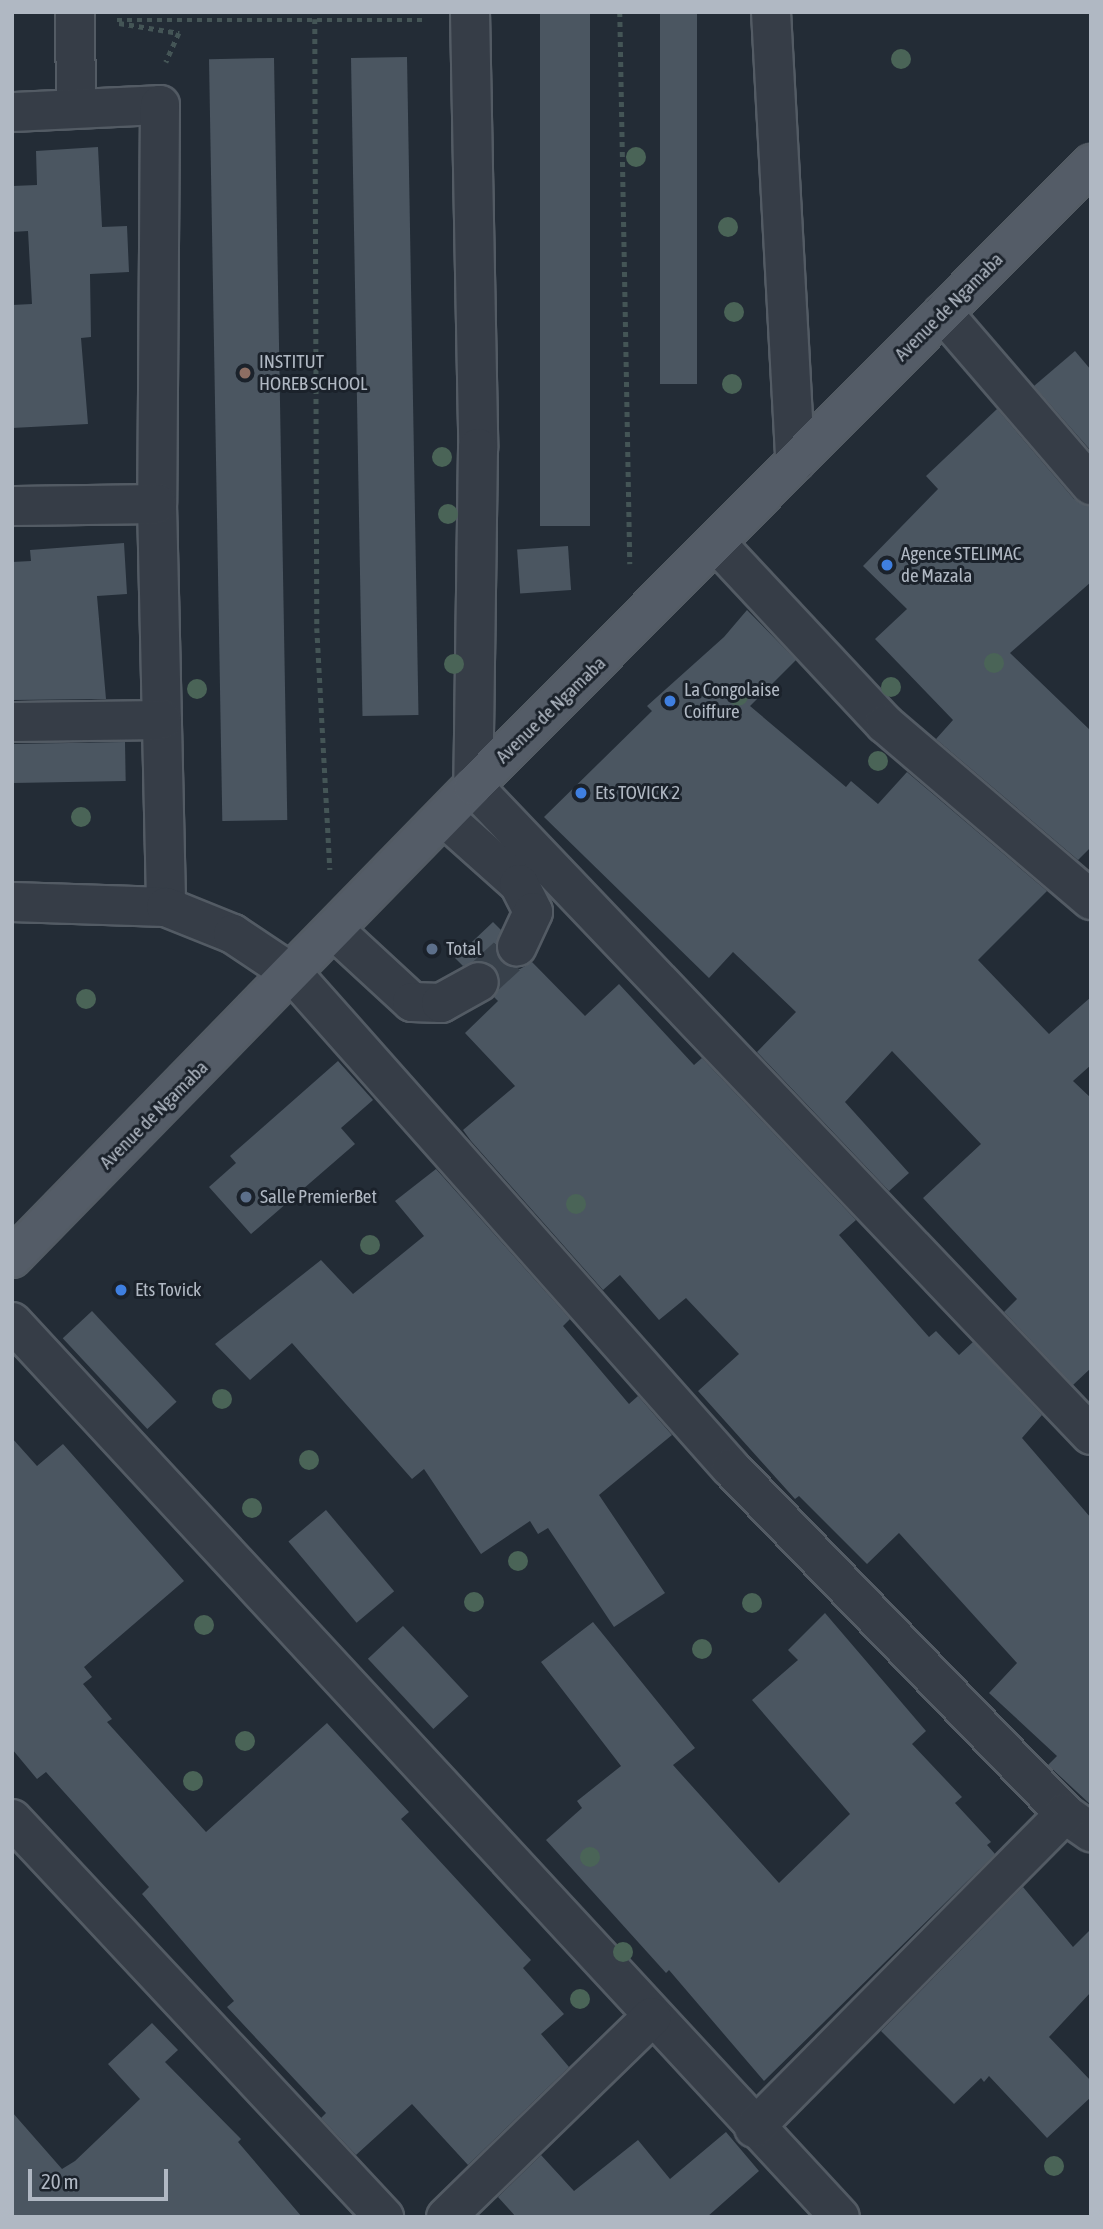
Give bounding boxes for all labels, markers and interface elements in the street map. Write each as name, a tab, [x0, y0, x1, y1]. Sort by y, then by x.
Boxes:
street label: Avenue de Ngamaba	[890, 248, 1008, 366]
place label: INSTITUT HOREB SCHOOL	[259, 351, 367, 395]
marker: INSTITUT HOREB SCHOOL	[237, 365, 253, 381]
place label: Agence STELIMAC de Mazala	[901, 543, 1021, 587]
marker: Agence STELIMAC de Mazala	[879, 557, 895, 573]
street label: Avenue de Ngamaba	[491, 652, 611, 768]
place label: La Congolaise Coiffure	[684, 679, 780, 723]
marker: La Congolaise Coiffure	[662, 693, 678, 709]
place label: Ets TOVICK 2	[595, 782, 680, 804]
marker: Ets TOVICK 2	[573, 785, 589, 801]
place label: Total	[446, 938, 481, 960]
marker: Total	[424, 941, 440, 957]
street label: Avenue de Ngamaba	[95, 1056, 213, 1174]
place label: Salle PremierBet	[260, 1186, 377, 1208]
marker: Salle PremierBet	[238, 1189, 254, 1205]
place label: Ets Tovick	[135, 1279, 201, 1301]
marker: Ets Tovick	[113, 1282, 129, 1298]
scale bar	[32, 2156, 172, 2200]
text: 20 m	[41, 2169, 79, 2193]

